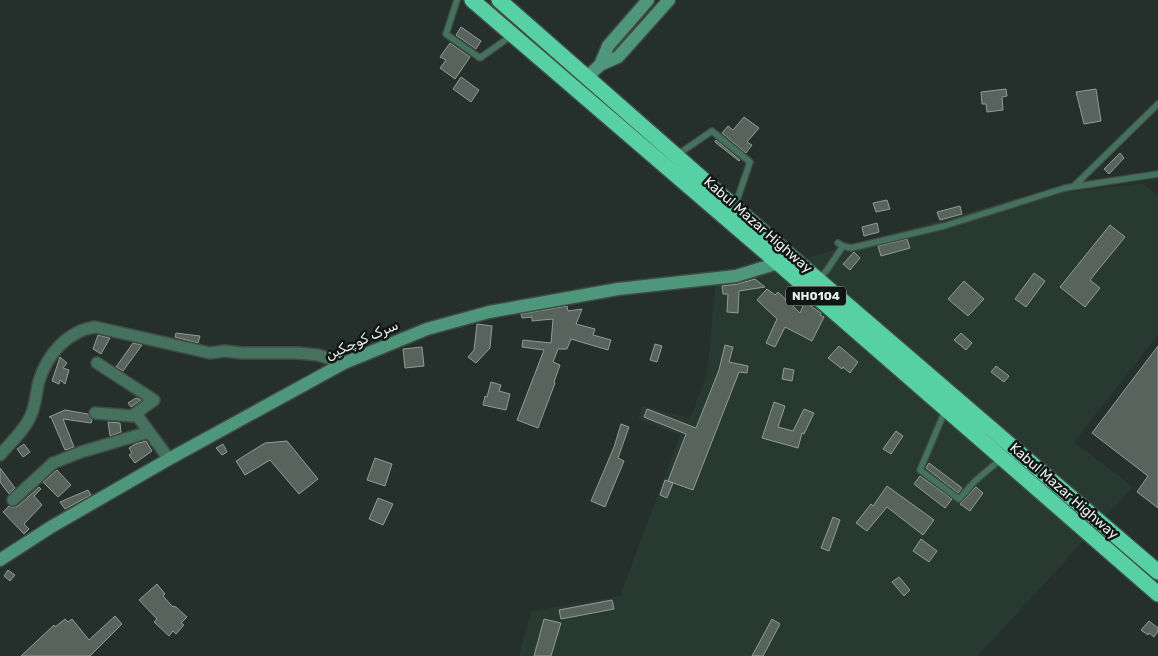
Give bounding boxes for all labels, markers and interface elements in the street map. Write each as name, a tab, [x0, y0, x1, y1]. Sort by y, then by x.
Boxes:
street label: Kabul Mazar Highway	[700, 173, 816, 277]
road number: NH0104	[786, 286, 846, 306]
street label: سرک کوچکین	[323, 316, 401, 364]
street label: Kabul Mazar Highway	[1006, 439, 1122, 543]

